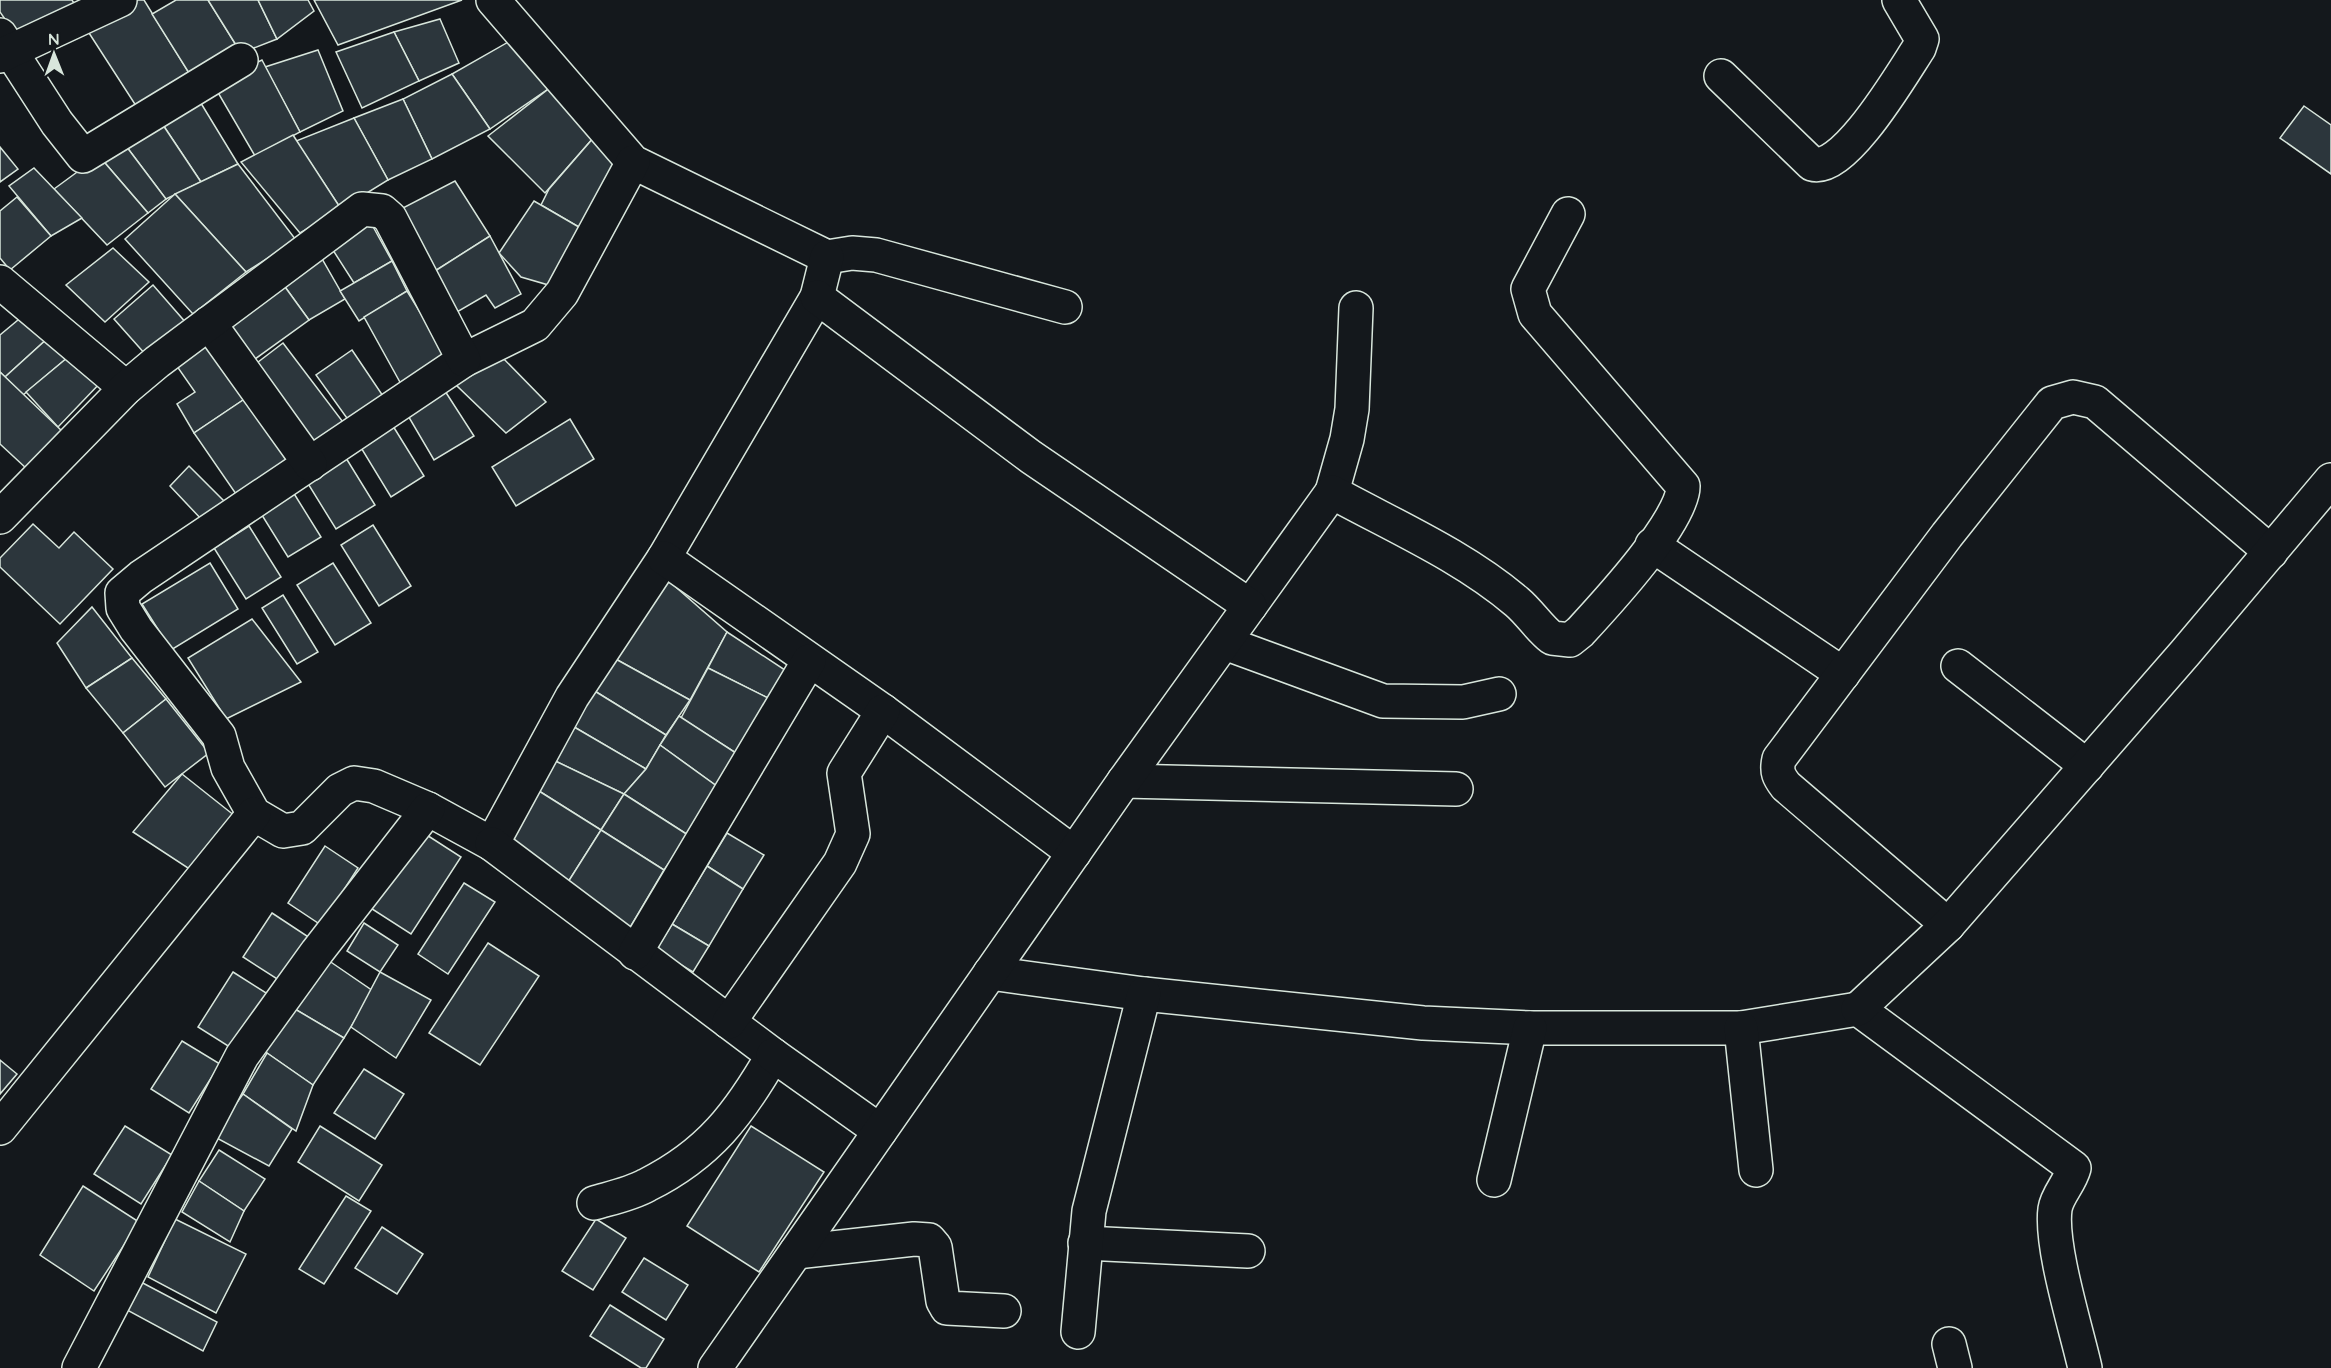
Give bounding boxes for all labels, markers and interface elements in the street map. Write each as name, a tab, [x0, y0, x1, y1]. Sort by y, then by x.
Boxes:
north arrow	[24, 24, 84, 84]
text: N	[48, 29, 60, 49]

